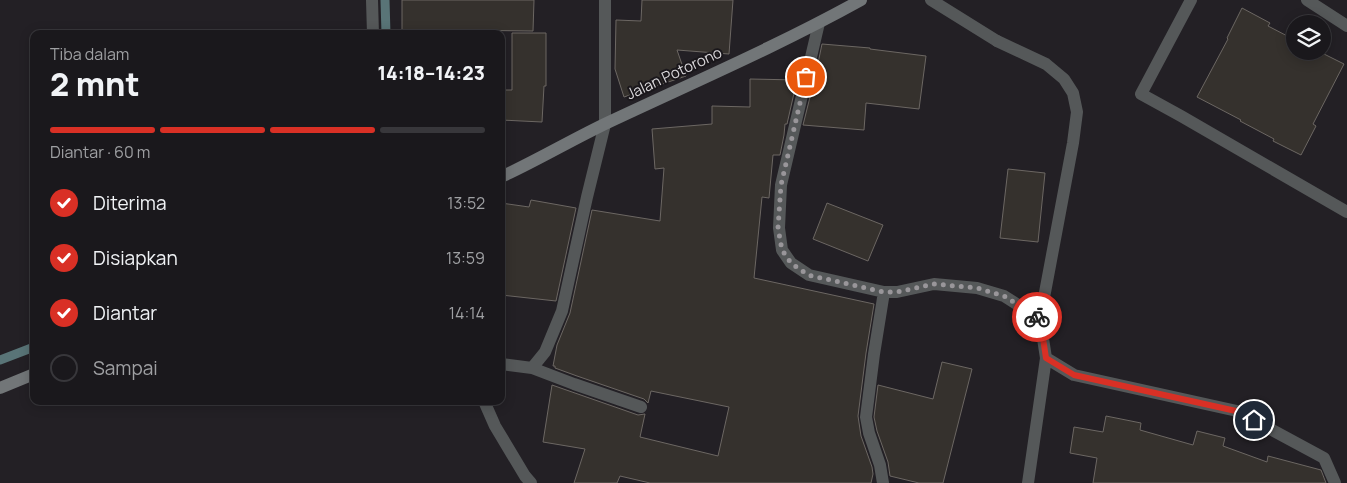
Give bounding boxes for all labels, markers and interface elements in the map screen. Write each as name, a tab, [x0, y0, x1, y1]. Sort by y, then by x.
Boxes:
map controls	[1286, 15, 1331, 60]
button: layers	[1286, 15, 1331, 60]
street label: Jalan Potorono	[623, 42, 725, 104]
text: Tiba dalam	[50, 43, 129, 65]
pin	[785, 56, 827, 98]
text: 14:18–14:23	[377, 60, 485, 86]
text: 2 mnt	[50, 62, 140, 106]
icon: bag	[792, 63, 820, 91]
text: Diantar · 60 m	[50, 141, 150, 163]
icon: check	[50, 189, 78, 217]
text: Diterima	[93, 190, 166, 216]
text: 13:52	[447, 192, 485, 214]
icon: check	[50, 244, 78, 272]
text: Disiapkan	[93, 245, 178, 271]
text: 13:59	[446, 247, 485, 269]
courier	[1012, 292, 1062, 342]
icon: check	[50, 299, 78, 327]
text: Diantar	[93, 300, 157, 326]
text: 14:14	[449, 302, 485, 324]
icon: bike	[1023, 303, 1051, 331]
text: Sampai	[93, 355, 158, 381]
pin	[1233, 399, 1275, 441]
icon: home	[1240, 406, 1268, 434]

